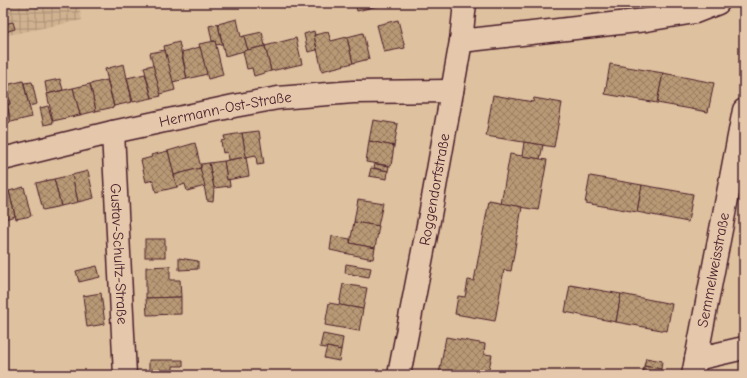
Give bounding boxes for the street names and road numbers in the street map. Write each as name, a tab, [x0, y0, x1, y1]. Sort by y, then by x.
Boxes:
street label: Hermann-Ost-Straße	[157, 88, 293, 131]
street label: Roggendorfstraße	[415, 131, 453, 247]
street label: Gustav-Schultz-Straße	[107, 183, 132, 325]
street label: Semmelweisstraße	[693, 210, 733, 329]

